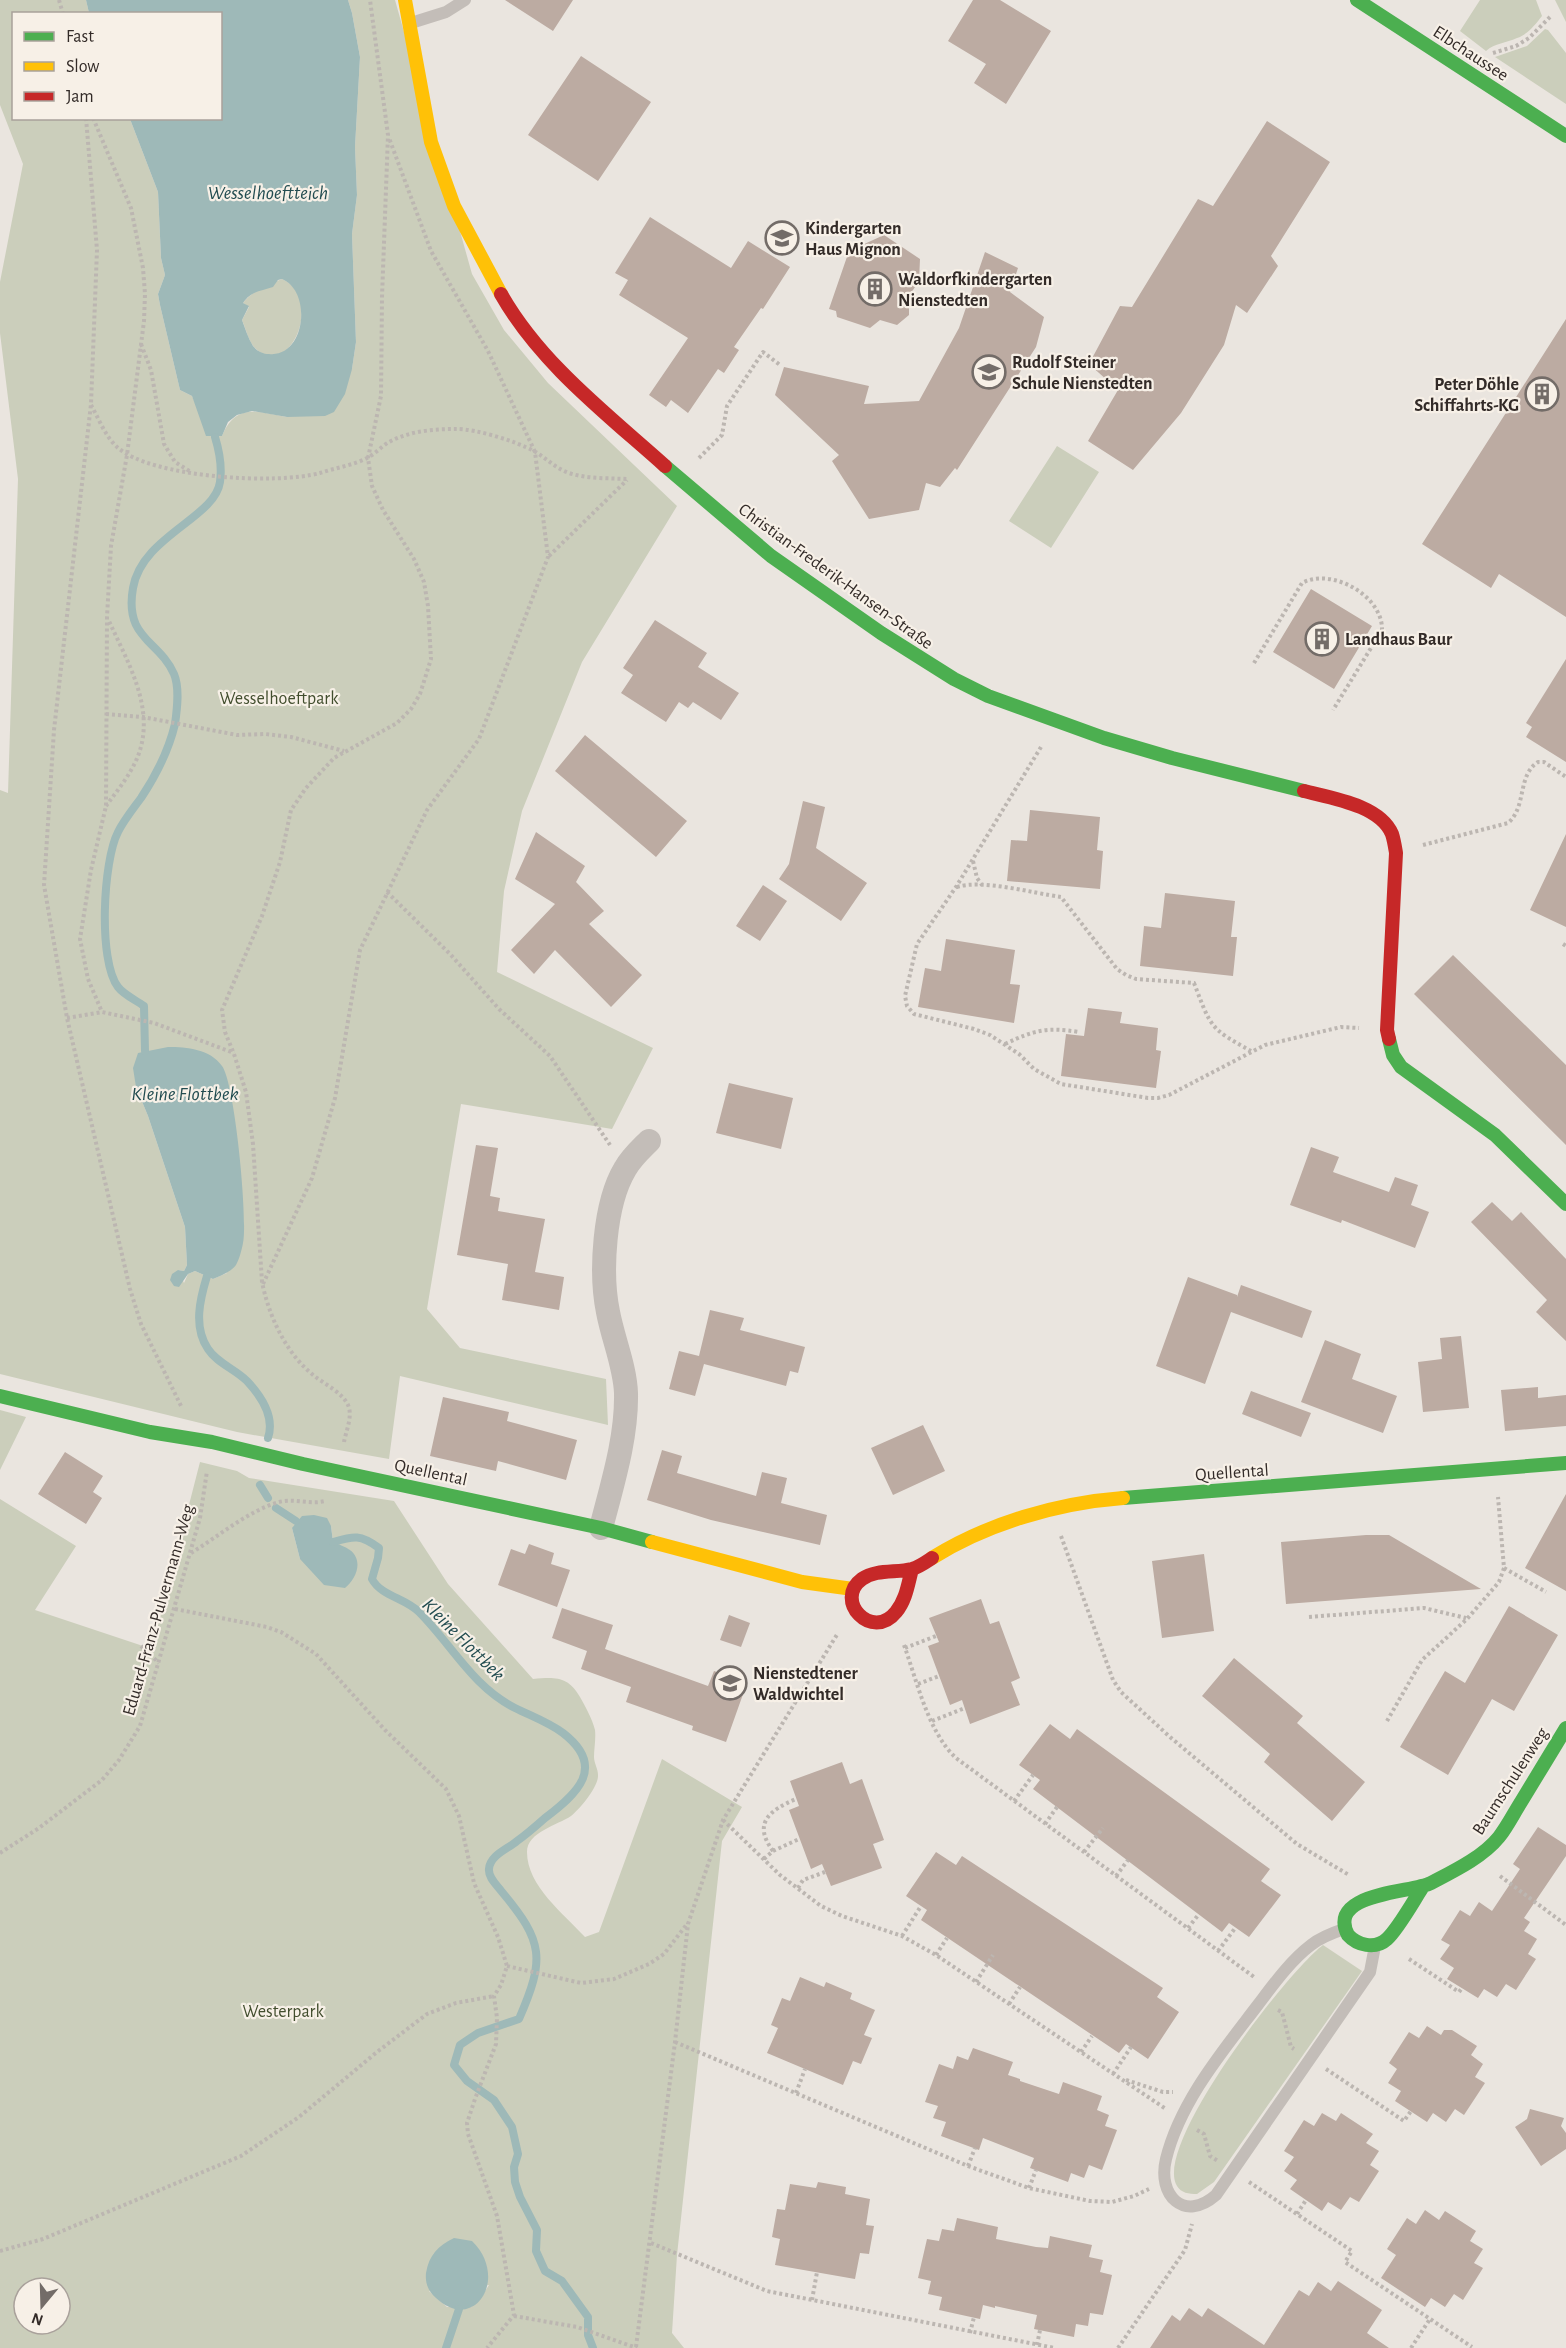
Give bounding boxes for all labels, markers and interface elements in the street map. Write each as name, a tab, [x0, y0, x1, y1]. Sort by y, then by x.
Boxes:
legend	[12, 12, 222, 120]
street label: Elbchaussee	[1429, 23, 1511, 85]
text: Fast	[66, 28, 94, 46]
text: Slow	[66, 58, 99, 76]
text: Jam	[66, 88, 94, 106]
water label: Wesselhoeftteich	[208, 183, 328, 203]
school or university icon: Kindergarten Haus Mignon	[764, 220, 800, 256]
place label: Kindergarten Haus Mignon	[805, 220, 902, 259]
building icon: Waldorfkindergarten Nienstedten	[857, 271, 893, 307]
place label: Waldorfkindergarten Nienstedten	[898, 271, 1052, 310]
school or university icon: Rudolf Steiner Schule Nienstedten	[971, 354, 1007, 390]
place label: Rudolf Steiner Schule Nienstedten	[1012, 354, 1153, 393]
place label: Peter Döhle Schiffahrts-KG	[1414, 376, 1519, 415]
building icon: Peter Döhle Schiffahrts-KG	[1524, 376, 1560, 412]
street label: Christian-Frederik-Hansen-Straße	[735, 500, 936, 653]
building icon: Landhaus Baur	[1304, 621, 1340, 657]
place label: Landhaus Baur	[1345, 631, 1453, 649]
park label: Wesselhoeftpark	[220, 690, 339, 708]
water label: Kleine Flottbek	[131, 1084, 239, 1104]
street label: Quellental	[393, 1456, 469, 1489]
street label: Quellental	[1195, 1461, 1270, 1485]
street label: Eduard-Franz-Pulvermann-Weg	[120, 1502, 198, 1718]
water label: Kleine Flottbek	[418, 1595, 508, 1685]
school or university icon: Nienstedtener Waldwichtel	[712, 1665, 748, 1701]
place label: Nienstedtener Waldwichtel	[753, 1665, 859, 1704]
street label: Baumschulenweg	[1470, 1724, 1552, 1838]
park label: Westerpark	[242, 2003, 324, 2021]
north arrow	[12, 2276, 72, 2336]
text: N	[30, 2310, 45, 2329]

